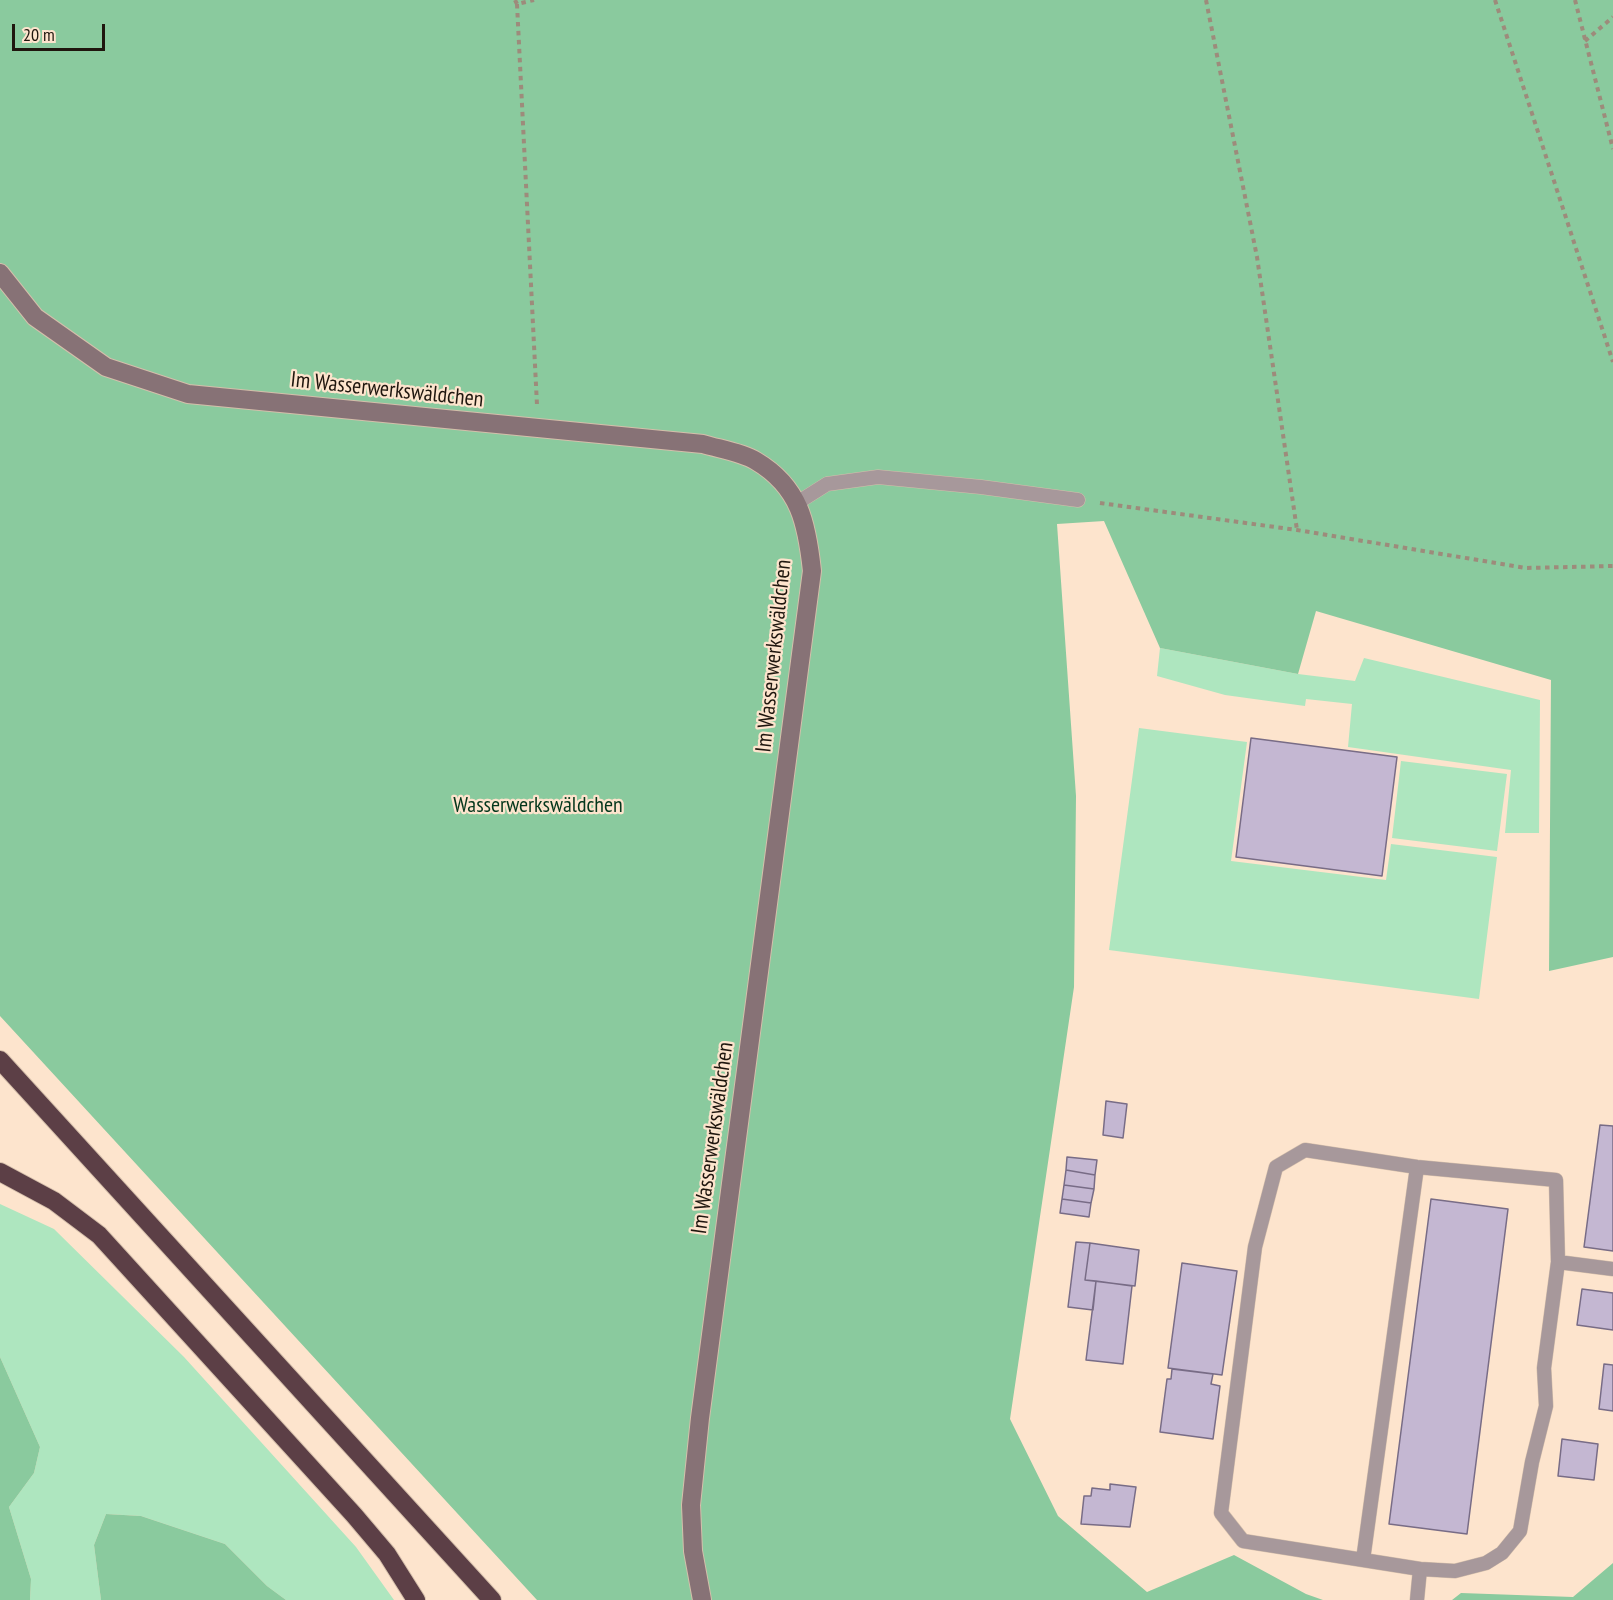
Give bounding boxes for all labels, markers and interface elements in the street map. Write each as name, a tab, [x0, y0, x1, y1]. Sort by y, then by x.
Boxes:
scale bar	[15, 12, 108, 50]
text: 20 m	[23, 23, 55, 46]
street label: Im Wasserwerkswäldchen	[289, 367, 485, 413]
street label: Im Wasserwerkswäldchen	[751, 558, 797, 754]
park label: Wasserwerkswäldchen	[453, 793, 623, 819]
street label: Im Wasserwerkswäldchen	[686, 1040, 740, 1236]

